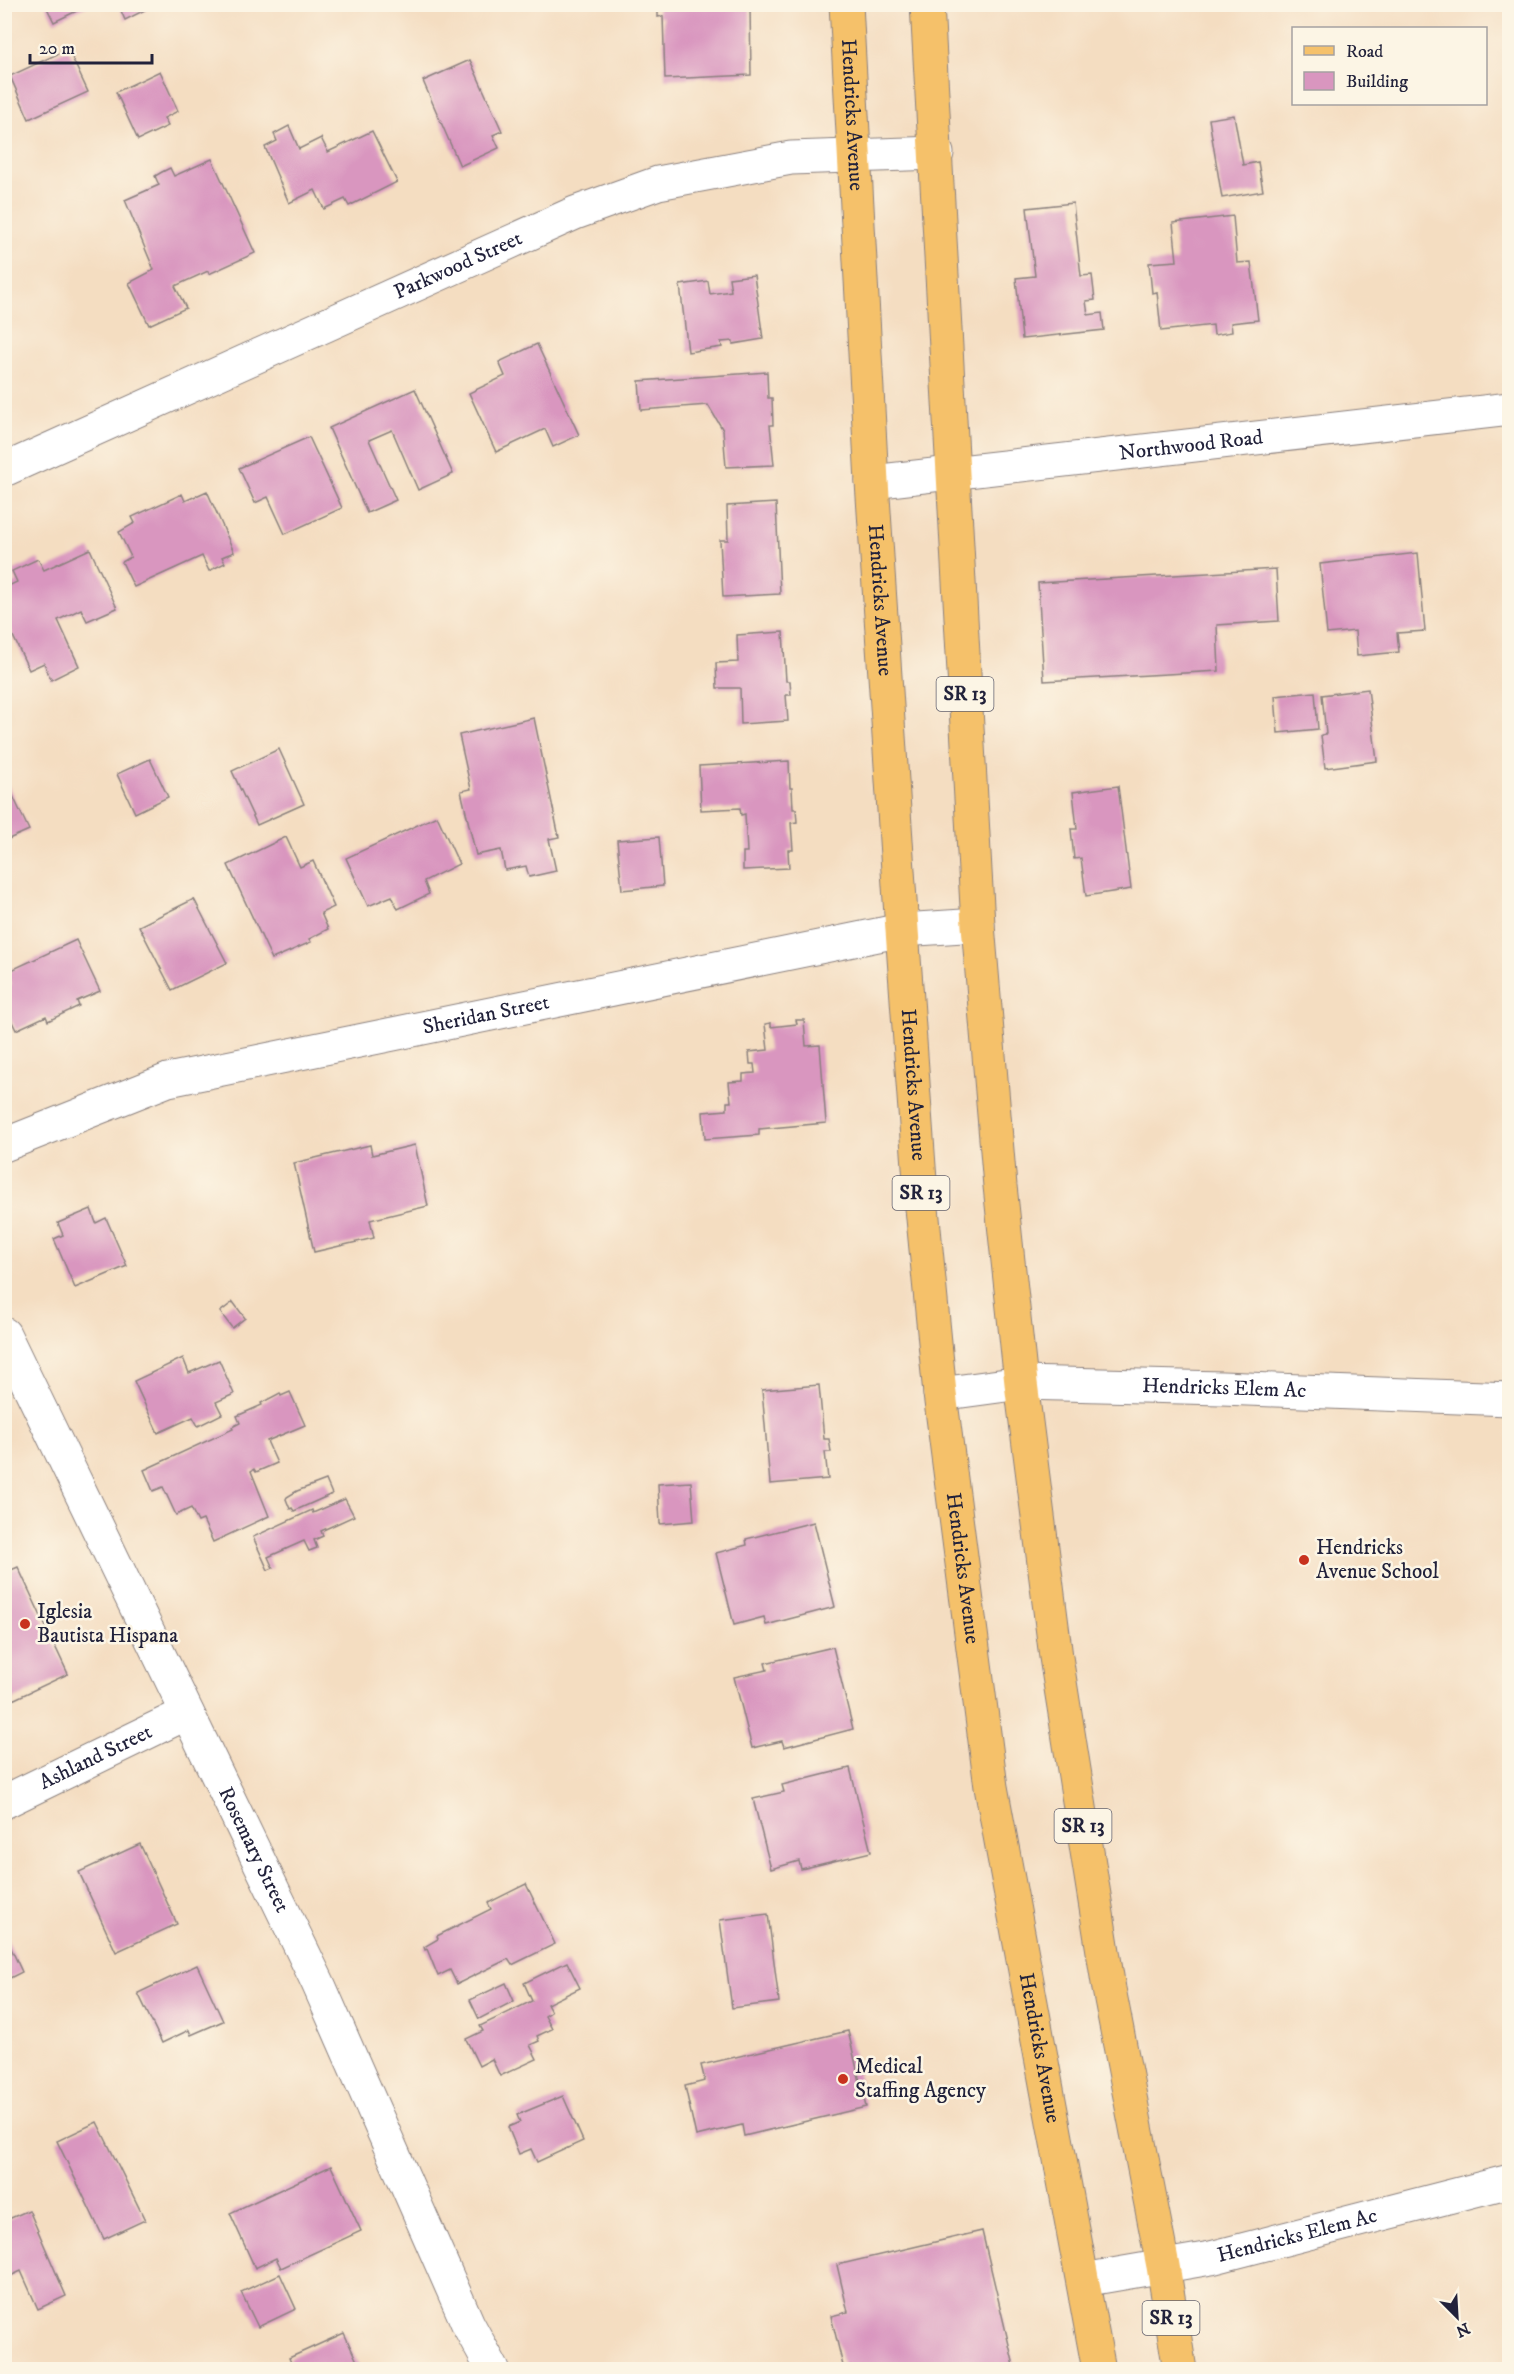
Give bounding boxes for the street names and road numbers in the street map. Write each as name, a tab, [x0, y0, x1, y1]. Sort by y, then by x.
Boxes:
street label: Hendricks Avenue	[835, 38, 869, 192]
street label: Parkwood Street	[390, 225, 527, 306]
street label: Northwood Road	[1118, 424, 1265, 467]
street label: Hendricks Avenue	[862, 523, 898, 677]
road number: SR 13	[936, 677, 994, 711]
street label: Sheridan Street	[420, 989, 552, 1041]
street label: Hendricks Avenue	[895, 1008, 932, 1162]
road number: SR 13	[892, 1176, 950, 1210]
street label: Hendricks Elem Ac	[1142, 1373, 1307, 1404]
street label: Hendricks Avenue	[940, 1491, 985, 1646]
street label: Ashland Street	[35, 1719, 157, 1796]
street label: Rosemary Street	[212, 1783, 295, 1917]
road number: SR 13	[1054, 1809, 1112, 1843]
street label: Hendricks Avenue	[1013, 1971, 1066, 2125]
street label: Hendricks Elem Ac	[1215, 2203, 1380, 2269]
road number: SR 13	[1142, 2301, 1200, 2335]

